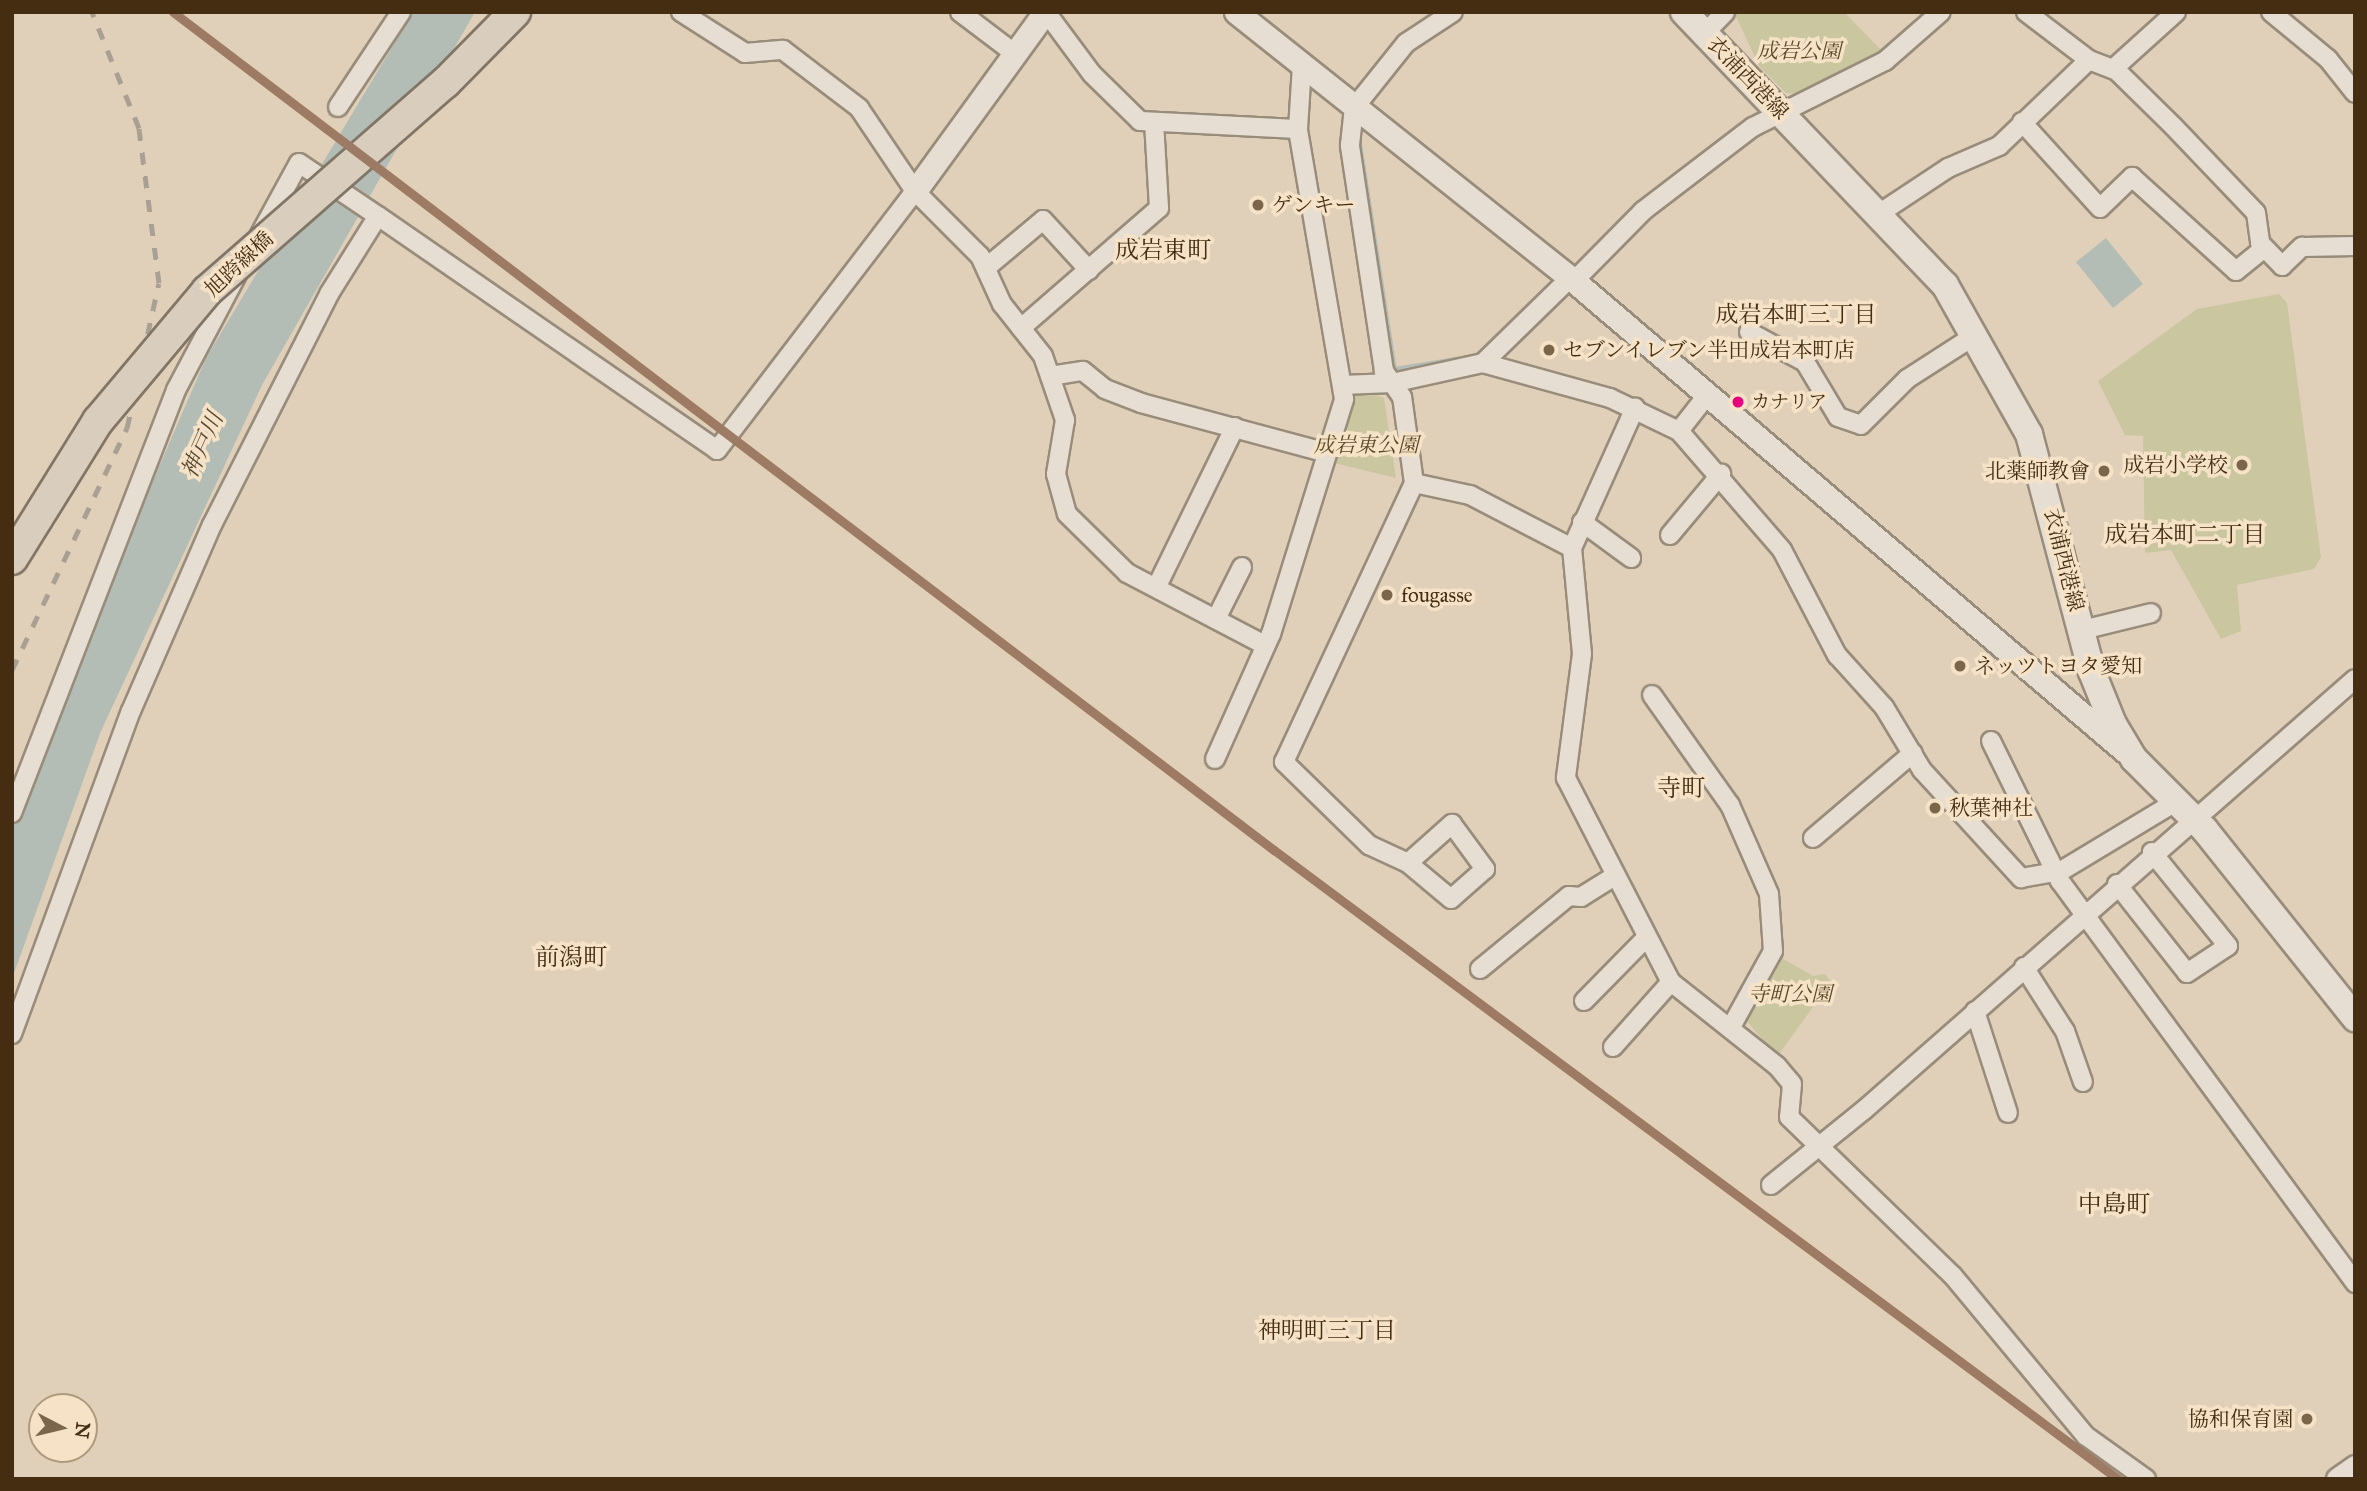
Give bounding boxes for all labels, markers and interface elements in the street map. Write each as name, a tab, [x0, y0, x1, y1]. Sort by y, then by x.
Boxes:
street label: 衣浦西港線	[1702, 31, 1794, 125]
park label: 成岩公園	[1757, 38, 1841, 64]
place label: ゲンキー	[1272, 192, 1356, 218]
marker: ゲンキー	[1250, 197, 1266, 213]
street label: 旭跨線橋	[200, 226, 278, 302]
district label: 成岩東町	[1115, 237, 1211, 265]
district label: 成岩本町三丁目	[1716, 300, 1876, 328]
place label: セブンイレブン半田成岩本町店	[1563, 337, 1857, 363]
marker: セブンイレブン半田成岩本町店	[1541, 342, 1557, 358]
place label: カナリア	[1751, 391, 1827, 413]
marker: カナリア	[1731, 395, 1745, 409]
water label: 神戸川	[175, 408, 229, 482]
park label: 成岩東公園	[1314, 432, 1418, 458]
place label: 成岩小学校	[2123, 452, 2228, 478]
marker: 成岩小学校	[2234, 457, 2250, 473]
place label: 北薬師教會	[1985, 458, 2090, 484]
marker: 北薬師教會	[2096, 463, 2112, 479]
street label: 衣浦西港線	[2039, 506, 2089, 614]
district label: 成岩本町二丁目	[2105, 520, 2265, 548]
place label: fougasse	[1401, 582, 1473, 608]
marker: fougasse	[1379, 587, 1395, 603]
place label: ネッツトヨタ愛知	[1974, 653, 2142, 679]
marker: ネッツトヨタ愛知	[1952, 658, 1968, 674]
district label: 寺町	[1657, 775, 1705, 803]
place label: 秋葉神社	[1949, 795, 2033, 821]
marker: 秋葉神社	[1927, 800, 1943, 816]
district label: 前潟町	[535, 944, 607, 972]
park label: 寺町公園	[1748, 981, 1832, 1007]
district label: 中島町	[2078, 1191, 2150, 1219]
district label: 神明町三丁目	[1258, 1316, 1396, 1344]
north arrow	[28, 1393, 98, 1463]
place label: 協和保育園	[2188, 1406, 2293, 1432]
marker: 協和保育園	[2299, 1411, 2315, 1427]
text: N	[70, 1421, 95, 1440]

